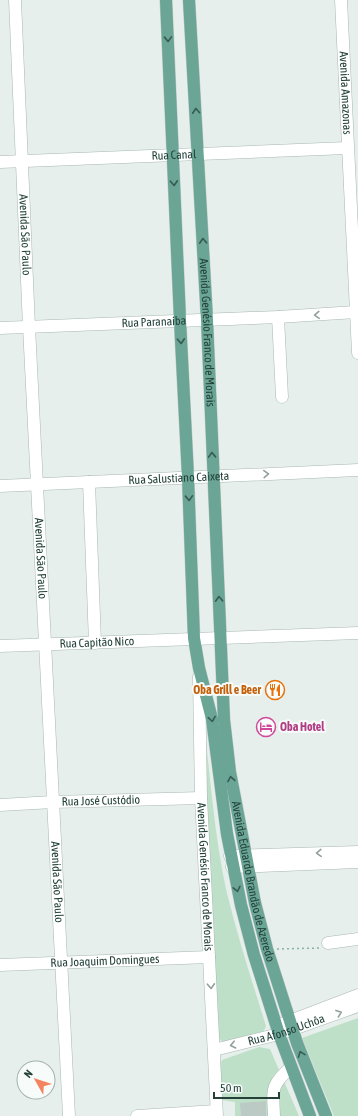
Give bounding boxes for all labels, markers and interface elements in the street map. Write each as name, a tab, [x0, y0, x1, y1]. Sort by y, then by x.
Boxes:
one-way arrow	[163, 36, 172, 42]
street label: Avenida Amazonas	[336, 51, 354, 135]
one-way arrow	[191, 108, 200, 114]
street label: Rua Canal	[151, 147, 197, 163]
one-way arrow	[170, 180, 178, 186]
street label: Avenida São Paulo	[16, 194, 34, 276]
one-way arrow	[199, 238, 207, 244]
street label: Avenida Genésio Franco de Morais	[197, 258, 218, 407]
one-way arrow	[314, 310, 320, 319]
street label: Rua Paranaíba	[121, 314, 186, 330]
one-way arrow	[177, 338, 185, 344]
one-way arrow	[208, 452, 216, 458]
street label: Rua Salustiano Caixeta	[128, 469, 230, 487]
one-way arrow	[263, 469, 269, 478]
one-way arrow	[185, 495, 193, 501]
street label: Avenida São Paulo	[32, 517, 50, 600]
one-way arrow	[214, 596, 223, 602]
street label: Rua Capitão Nico	[59, 634, 135, 651]
restaurant icon: Oba Grill e Beer	[264, 679, 286, 701]
place label: Oba Grill e Beer	[193, 683, 261, 697]
one-way arrow	[207, 716, 215, 722]
hotel icon: Oba Hotel	[255, 716, 277, 738]
place label: Oba Hotel	[280, 720, 325, 734]
one-way arrow	[227, 776, 236, 782]
street label: Rua José Custódio	[61, 793, 141, 809]
street label: Avenida Eduardo Brandão de Azeredo	[229, 800, 278, 964]
street label: Avenida Genésio Franco de Morais	[194, 802, 216, 951]
street label: Avenida São Paulo	[48, 841, 66, 923]
one-way arrow	[316, 848, 322, 857]
one-way arrow	[233, 886, 241, 892]
street label: Rua Joaquim Domingues	[50, 952, 160, 970]
one-way arrow	[206, 983, 215, 989]
one-way arrow	[335, 1010, 342, 1018]
street label: Rua Afonso Uchôa	[246, 1011, 327, 1048]
one-way arrow	[229, 1041, 236, 1049]
one-way arrow	[297, 1050, 305, 1057]
north arrow	[16, 1060, 56, 1100]
text: N	[22, 1067, 35, 1080]
scale bar	[214, 1074, 279, 1100]
text: 50 m	[220, 1081, 242, 1095]

